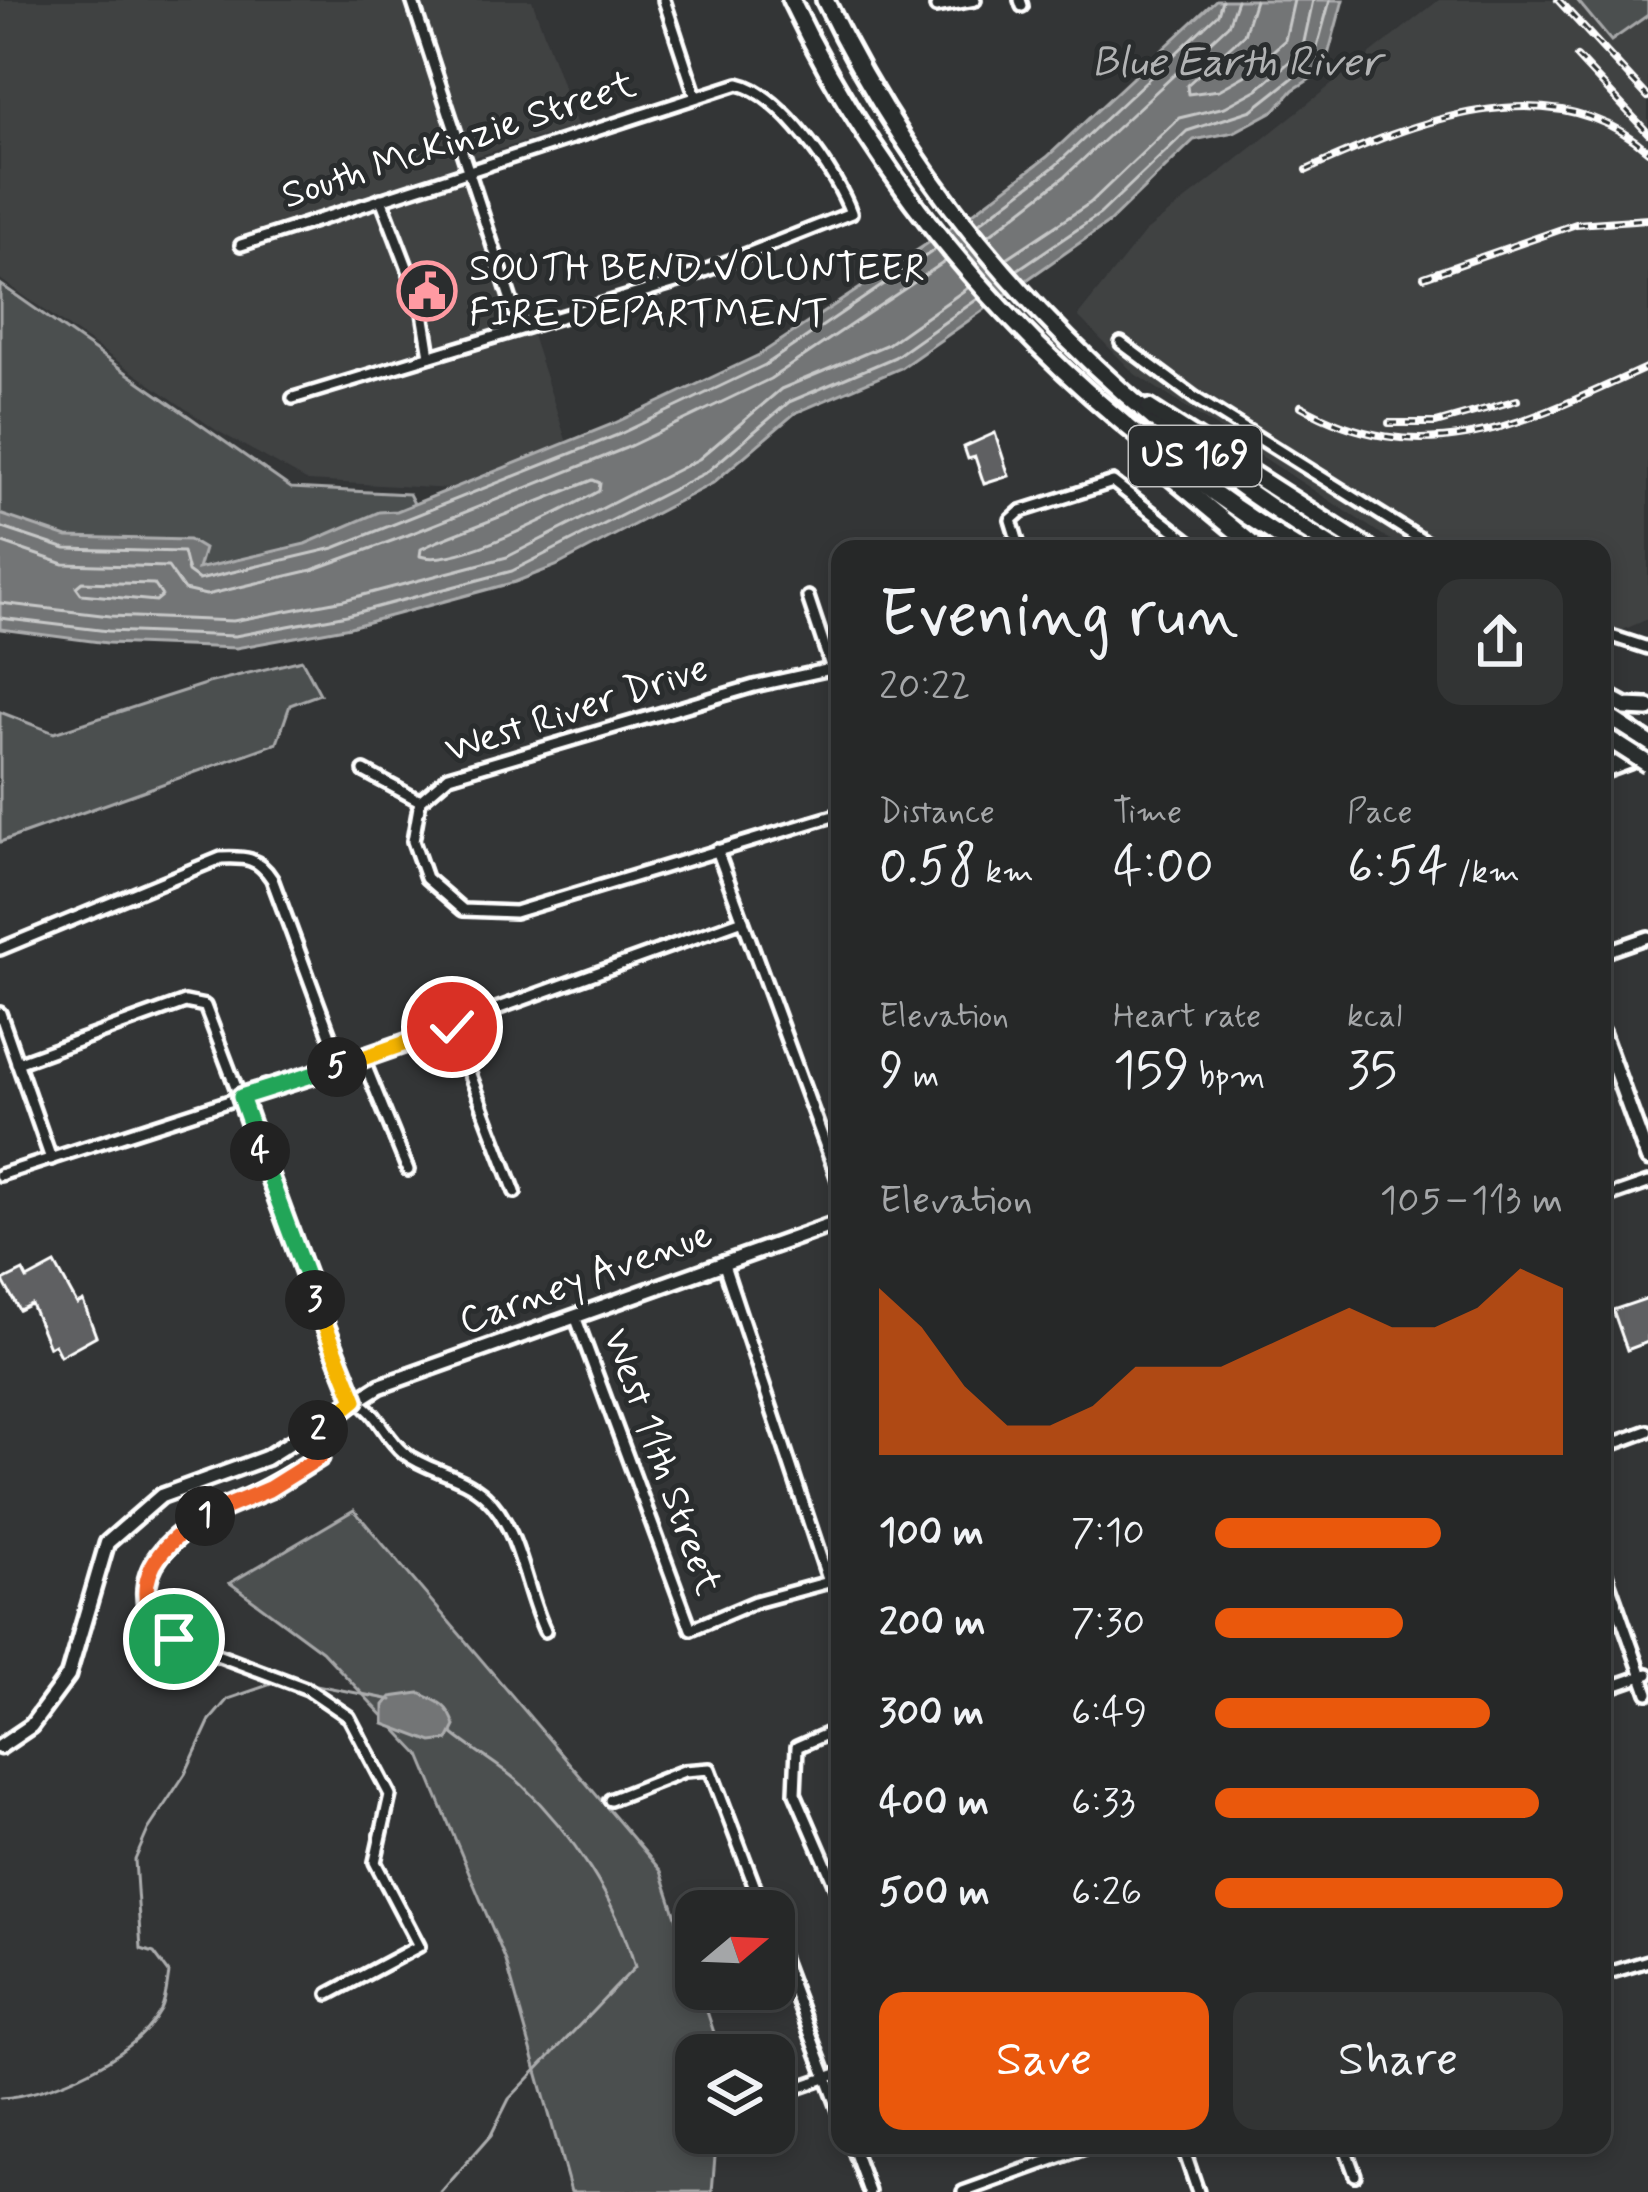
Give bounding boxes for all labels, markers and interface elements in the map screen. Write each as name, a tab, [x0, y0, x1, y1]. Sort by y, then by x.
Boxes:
water label: Blue Earth River	[1091, 36, 1386, 91]
street label: South McKinzie Street	[276, 60, 643, 222]
place label: SOUTH BEND VOLUNTEER FIRE DEPARTMENT	[469, 244, 925, 340]
public building icon: SOUTH BEND VOLUNTEER FIRE DEPARTMENT	[396, 260, 458, 322]
road number: US 169	[1129, 426, 1261, 486]
text: Evening run	[879, 574, 1239, 660]
button: share	[1437, 579, 1563, 705]
street label: West River Drive	[439, 644, 715, 776]
text: 20:22	[879, 662, 971, 713]
text: Distance	[879, 791, 995, 835]
text: Time	[1113, 791, 1182, 835]
text: Pace	[1347, 791, 1413, 835]
text: 0.58	[879, 835, 977, 901]
text: 4:00	[1113, 835, 1214, 901]
text: 6:54	[1347, 835, 1448, 901]
text: km	[977, 851, 1034, 895]
text: /km	[1448, 851, 1520, 895]
pin	[401, 976, 503, 1078]
icon: check	[419, 994, 485, 1060]
text: Elevation	[879, 995, 1009, 1039]
text: Heart rate	[1113, 995, 1261, 1039]
text: kcal	[1347, 995, 1402, 1039]
pin: 5	[307, 1037, 367, 1097]
text: 9	[879, 1039, 904, 1105]
text: 159	[1113, 1039, 1190, 1105]
text: 35	[1347, 1039, 1397, 1105]
text: 5	[327, 1045, 347, 1089]
text: m	[904, 1055, 939, 1099]
text: bpm	[1190, 1055, 1265, 1099]
pin: 4	[230, 1121, 290, 1181]
text: 4	[250, 1129, 270, 1173]
text: Elevation	[879, 1176, 1033, 1227]
text: 105–113 m	[1380, 1176, 1563, 1227]
street label: Carney Avenue	[452, 1210, 720, 1348]
pin: 3	[285, 1270, 345, 1330]
text: 3	[308, 1278, 322, 1322]
street label: West 11th Street	[589, 1322, 733, 1602]
pin: 2	[288, 1400, 348, 1460]
text: 2	[310, 1408, 326, 1452]
pin: 1	[175, 1486, 235, 1546]
text: 1	[198, 1494, 212, 1538]
text: 100 m	[879, 1508, 984, 1559]
text: 7:10	[1071, 1508, 1145, 1559]
pin	[123, 1588, 225, 1690]
text: 200 m	[879, 1598, 985, 1649]
text: 7:30	[1071, 1598, 1145, 1649]
icon: arrive	[141, 1606, 207, 1672]
text: 300 m	[879, 1688, 984, 1739]
text: 6:49	[1071, 1688, 1147, 1739]
text: 400 m	[879, 1778, 989, 1829]
text: 6:33	[1071, 1778, 1136, 1829]
text: 500 m	[879, 1868, 990, 1919]
text: 6:26	[1071, 1868, 1142, 1919]
north arrow	[675, 1890, 795, 2010]
map controls	[675, 1890, 795, 2154]
button: Save	[879, 1992, 1209, 2130]
button: Share	[1233, 1992, 1563, 2130]
button: layers	[675, 2034, 795, 2154]

